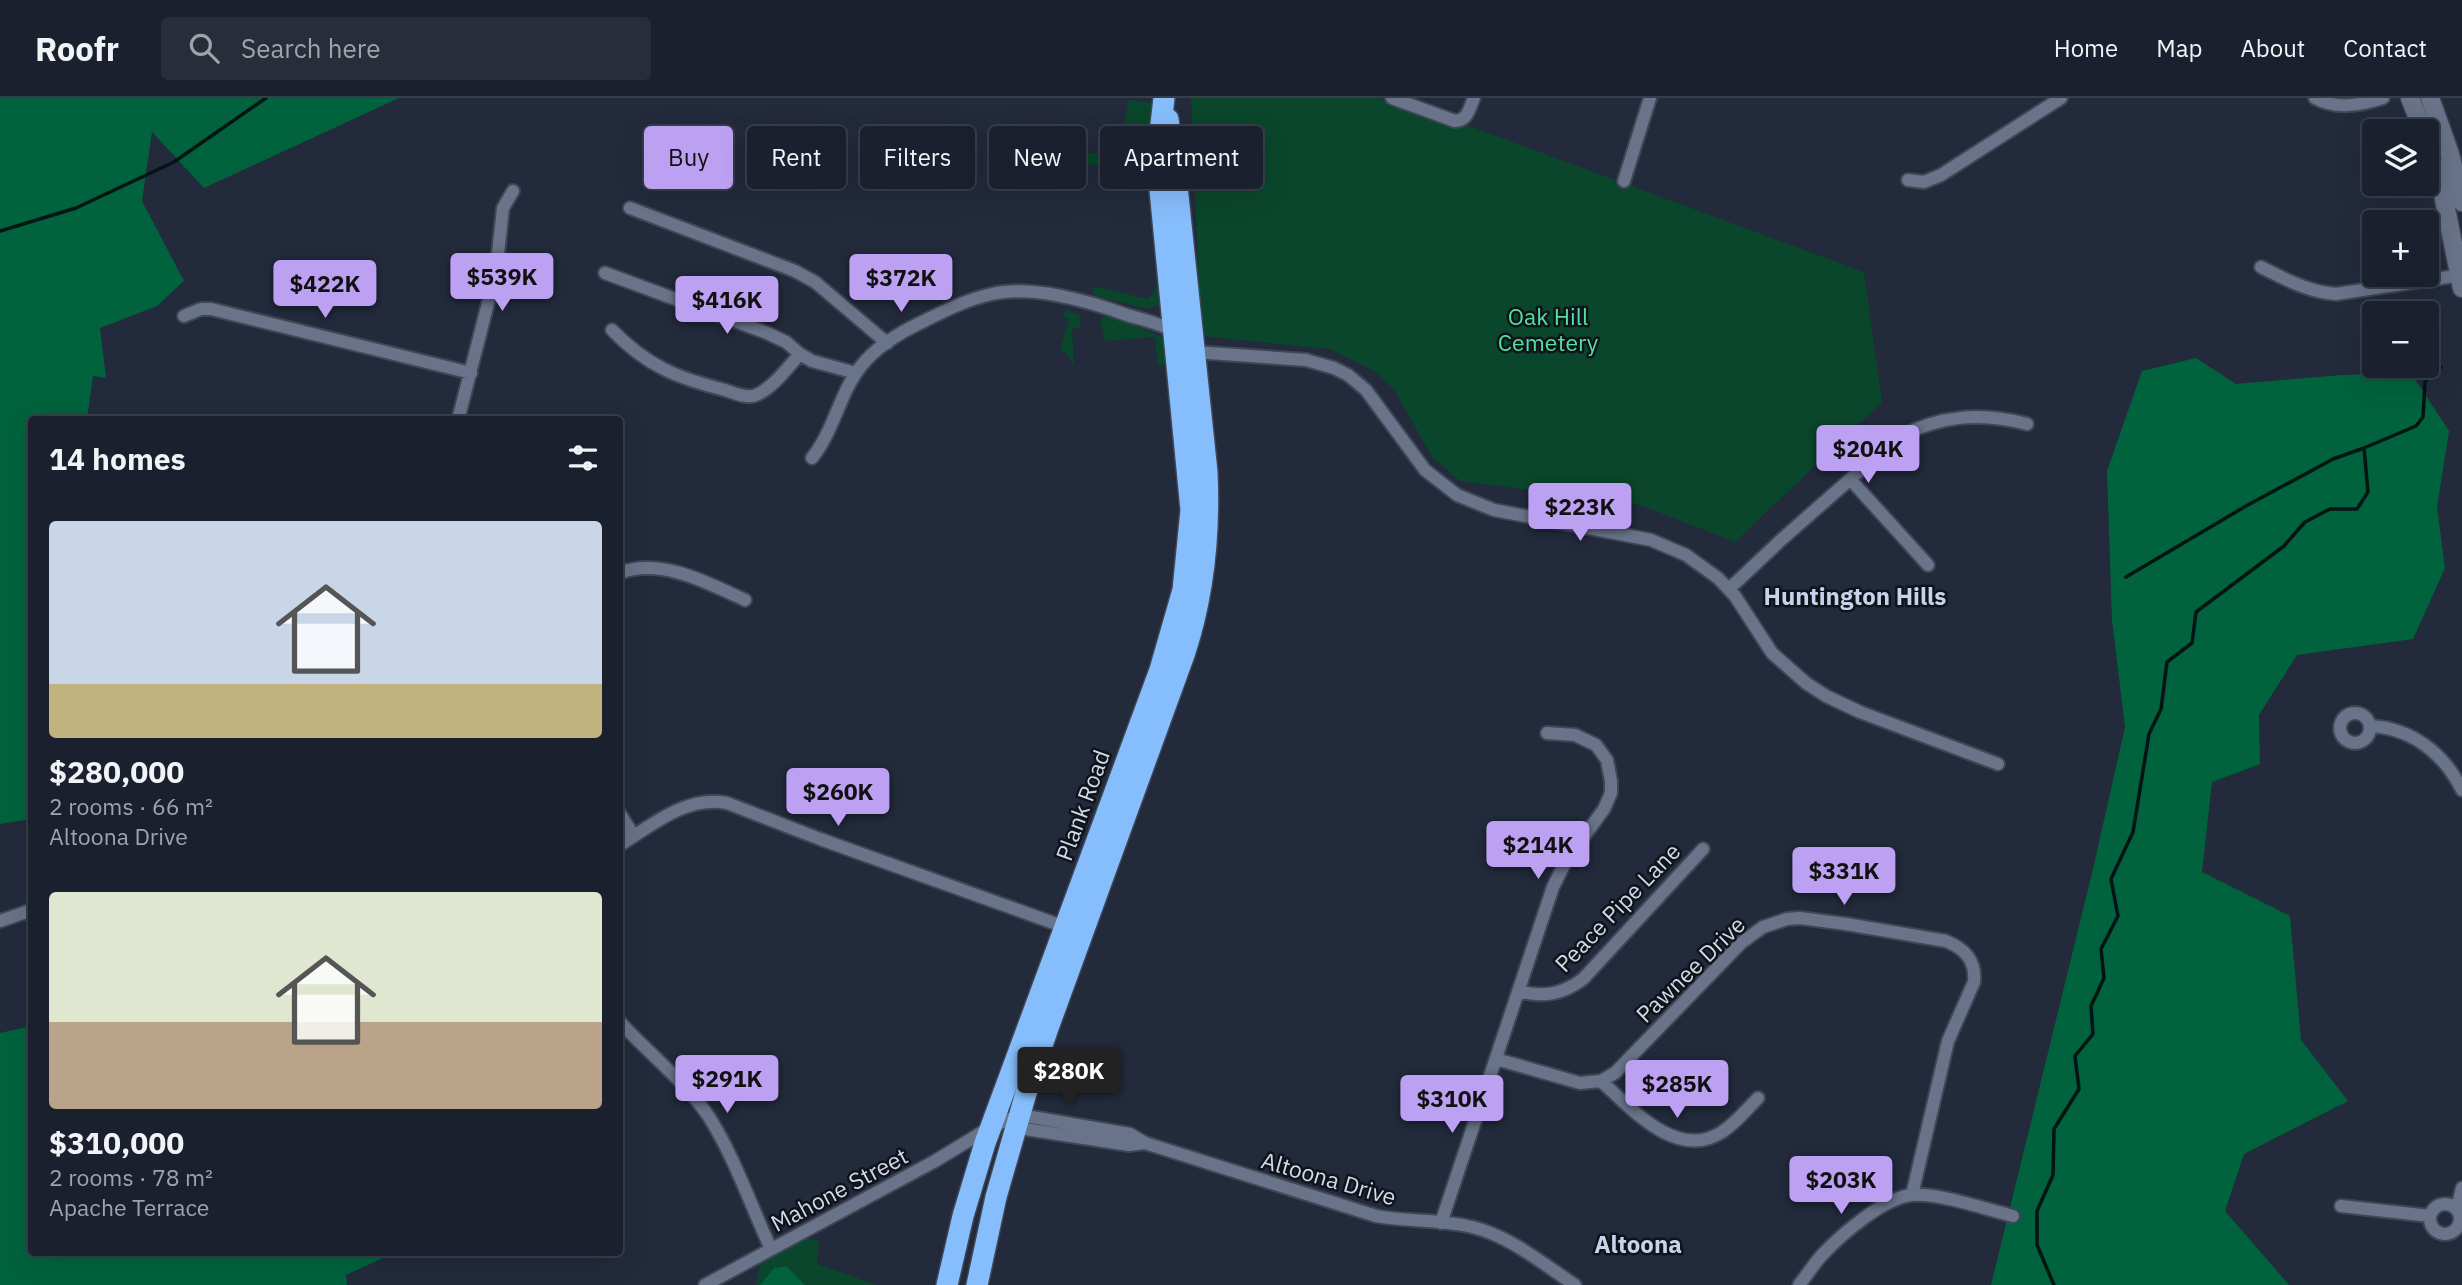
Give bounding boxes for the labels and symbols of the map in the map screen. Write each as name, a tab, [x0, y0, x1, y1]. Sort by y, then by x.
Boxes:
pin: $539K	[453, 254, 551, 313]
pin: $372K	[852, 254, 950, 314]
pin: $422K	[276, 260, 374, 320]
pin: $416K	[678, 276, 776, 336]
park label: Oak Hill Cemetery	[1498, 301, 1599, 357]
pin: $204K	[1819, 426, 1917, 485]
pin: $223K	[1531, 484, 1629, 543]
district label: Huntington Hills	[1764, 580, 1946, 612]
street label: Plank Road	[1048, 745, 1116, 865]
pin: $260K	[789, 768, 887, 828]
pin: $214K	[1489, 822, 1587, 881]
street label: Peace Pipe Lane	[1548, 836, 1686, 978]
pin: $331K	[1795, 848, 1893, 907]
street label: Pawnee Drive	[1629, 909, 1751, 1029]
pin: $280K	[1020, 1048, 1118, 1107]
pin: $291K	[678, 1056, 776, 1115]
pin: $285K	[1628, 1060, 1726, 1120]
pin: $310K	[1403, 1076, 1501, 1135]
street label: Mahone Street	[765, 1140, 913, 1238]
street label: Altoona Drive	[1258, 1144, 1400, 1212]
pin: $203K	[1792, 1156, 1890, 1216]
district label: Altoona	[1594, 1228, 1682, 1260]

